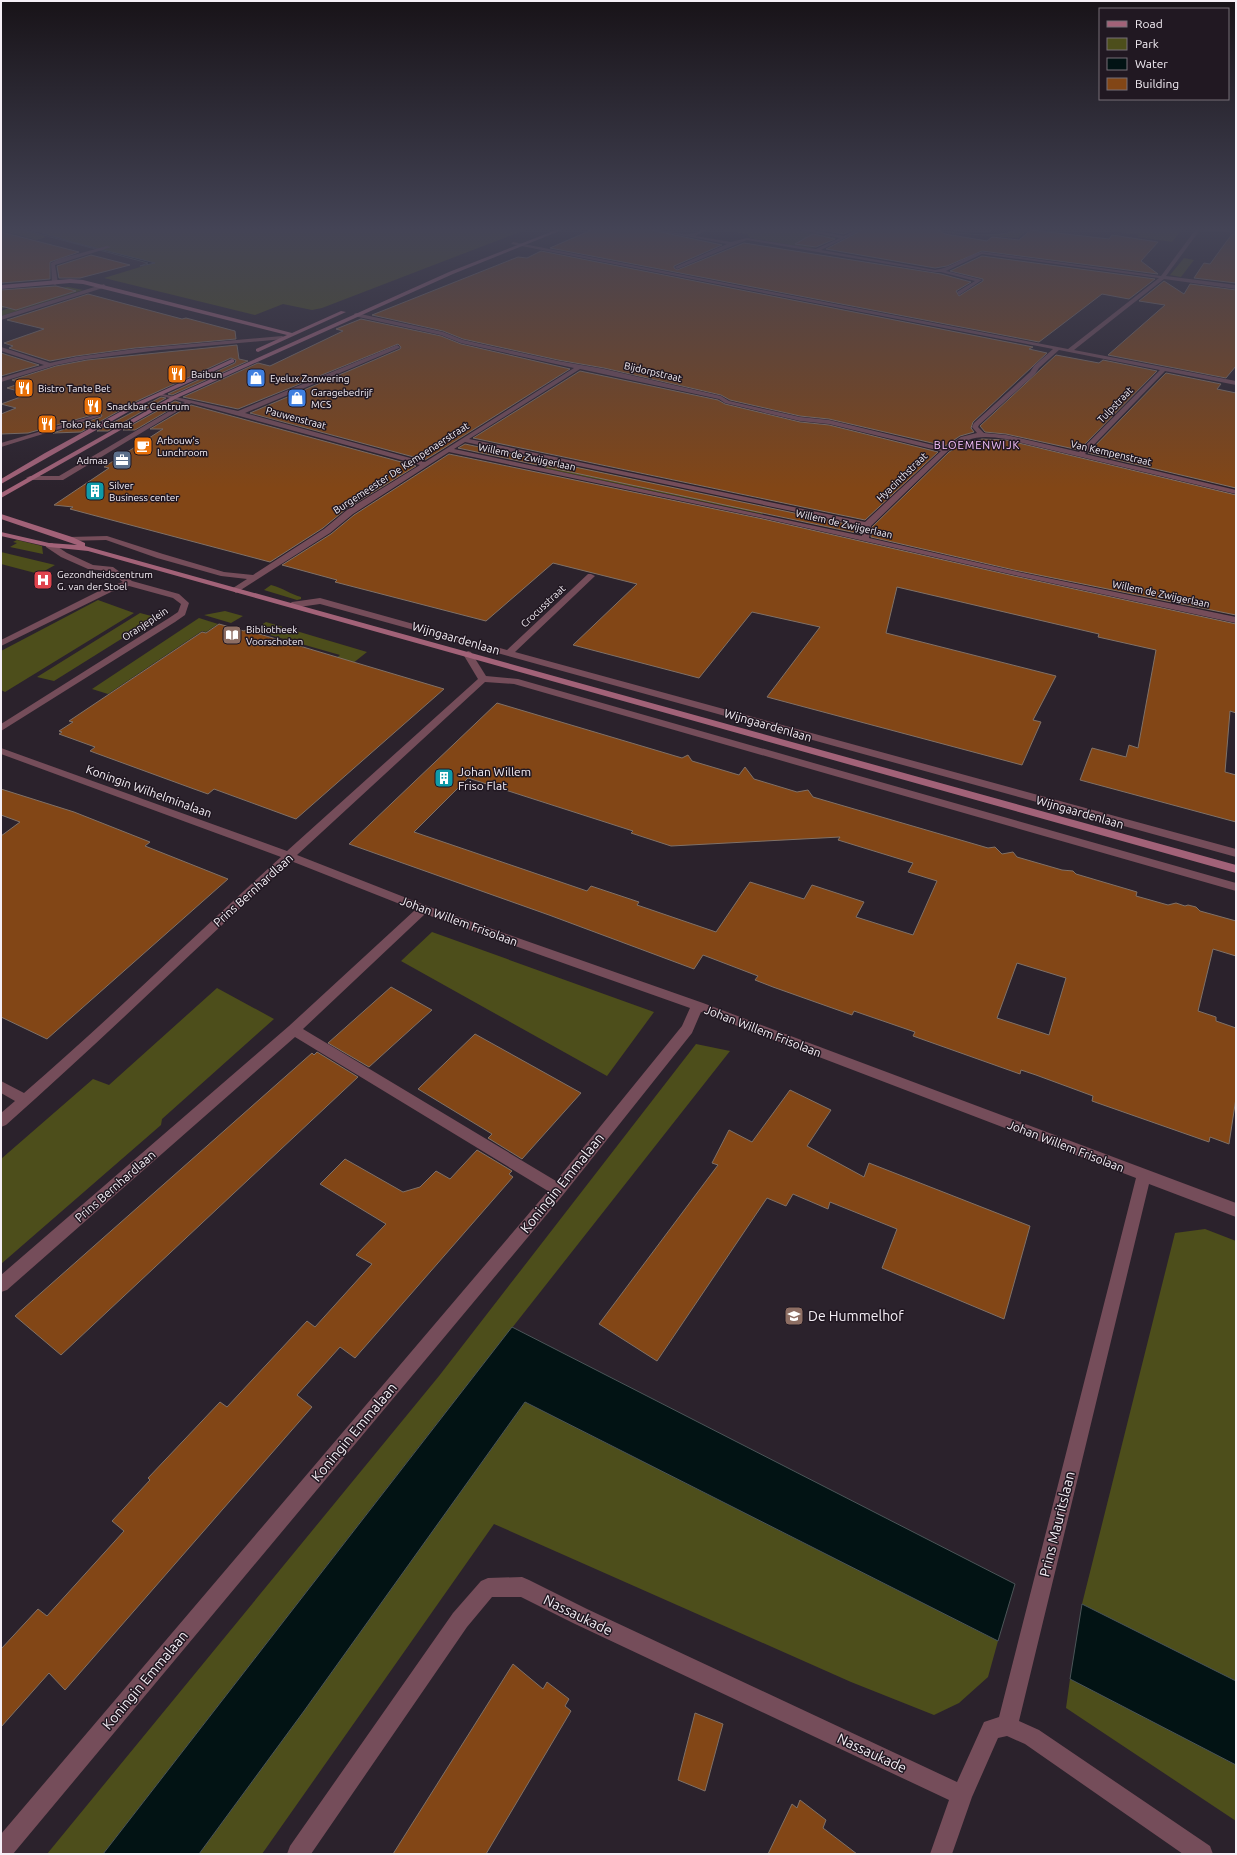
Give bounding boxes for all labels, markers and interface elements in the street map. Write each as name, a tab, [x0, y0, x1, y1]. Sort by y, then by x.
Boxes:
legend	[1099, 8, 1229, 100]
text: Road	[1135, 17, 1163, 30]
text: Park	[1135, 37, 1159, 50]
text: Water	[1135, 57, 1168, 70]
text: Building	[1135, 77, 1179, 90]
street label: Bijdorpstraat	[623, 360, 683, 384]
restaurant icon: Baibun	[166, 363, 188, 385]
shop icon: Eyelux Zonwering	[245, 367, 267, 389]
place label: Baibun	[191, 369, 222, 380]
place label: Eyelux Zonwering	[270, 373, 350, 384]
restaurant icon: Bistro Tante Bet	[13, 377, 35, 399]
place label: Bistro Tante Bet	[38, 383, 111, 394]
street label: Tulpstraat	[1095, 385, 1135, 425]
shop icon: Garagebedrijf MCS	[286, 387, 308, 409]
place label: Garagebedrijf MCS	[311, 387, 373, 410]
restaurant icon: Snackbar Centrum	[82, 395, 104, 417]
place label: Snackbar Centrum	[107, 401, 189, 412]
street label: Pauwenstraat	[265, 405, 327, 431]
restaurant icon: Toko Pak Camat	[36, 413, 58, 435]
place label: Toko Pak Camat	[61, 419, 132, 430]
street label: Burgemeester De Kempenaerstraat	[331, 420, 471, 516]
cafe icon: Arbouw's Lunchroom	[132, 435, 154, 457]
place label: Arbouw's Lunchroom	[157, 435, 208, 458]
street label: Van Kempenstraat	[1069, 438, 1153, 468]
district label: BLOEMENWIJK	[934, 439, 1020, 451]
street label: Willem de Zwijgerlaan	[477, 441, 577, 473]
office icon: Admaa	[111, 449, 133, 471]
street label: Hyacinthstraat	[875, 450, 929, 504]
place label: Admaa	[77, 455, 108, 466]
building icon: Silver Business center	[84, 480, 106, 502]
place label: Silver Business center	[109, 480, 179, 503]
street label: Willem de Zwijgerlaan	[794, 507, 894, 541]
hospital icon: Gezondheidscentrum G. van der Stoel	[32, 569, 54, 591]
place label: Gezondheidscentrum G. van der Stoel	[57, 569, 153, 592]
street label: Willem de Zwijgerlaan	[1111, 578, 1211, 610]
street label: Crocusstraat	[519, 583, 568, 629]
street label: Oranjeplein	[120, 605, 170, 643]
street label: Wijngaardenlaan	[411, 619, 501, 657]
library icon: Bibliotheek Voorschoten	[221, 624, 243, 646]
place label: Bibliotheek Voorschoten	[246, 624, 303, 647]
street label: Wijngaardenlaan	[723, 706, 813, 744]
street label: Koningin Wilhelminalaan	[84, 762, 214, 820]
place label: Johan Willem Friso Flat	[458, 765, 531, 792]
building icon: Johan Willem Friso Flat	[433, 767, 455, 789]
street label: Wijngaardenlaan	[1035, 793, 1125, 831]
street label: Prins Bernhardlaan	[211, 851, 295, 929]
street label: Johan Willem Frisolaan	[399, 894, 519, 948]
street label: Johan Willem Frisolaan	[703, 1003, 823, 1059]
street label: Johan Willem Frisolaan	[1006, 1118, 1126, 1174]
street label: Koningin Emmalaan	[517, 1130, 607, 1236]
street label: Prins Bernhardlaan	[72, 1148, 158, 1224]
school or university icon: De Hummelhof	[783, 1305, 805, 1327]
place label: De Hummelhof	[808, 1308, 904, 1324]
street label: Koningin Emmalaan	[308, 1379, 400, 1485]
street label: Prins Mauritslaan	[1036, 1470, 1078, 1578]
street label: Nassaukade	[541, 1591, 615, 1639]
street label: Koningin Emmalaan	[99, 1627, 191, 1733]
street label: Nassaukade	[835, 1730, 909, 1776]

